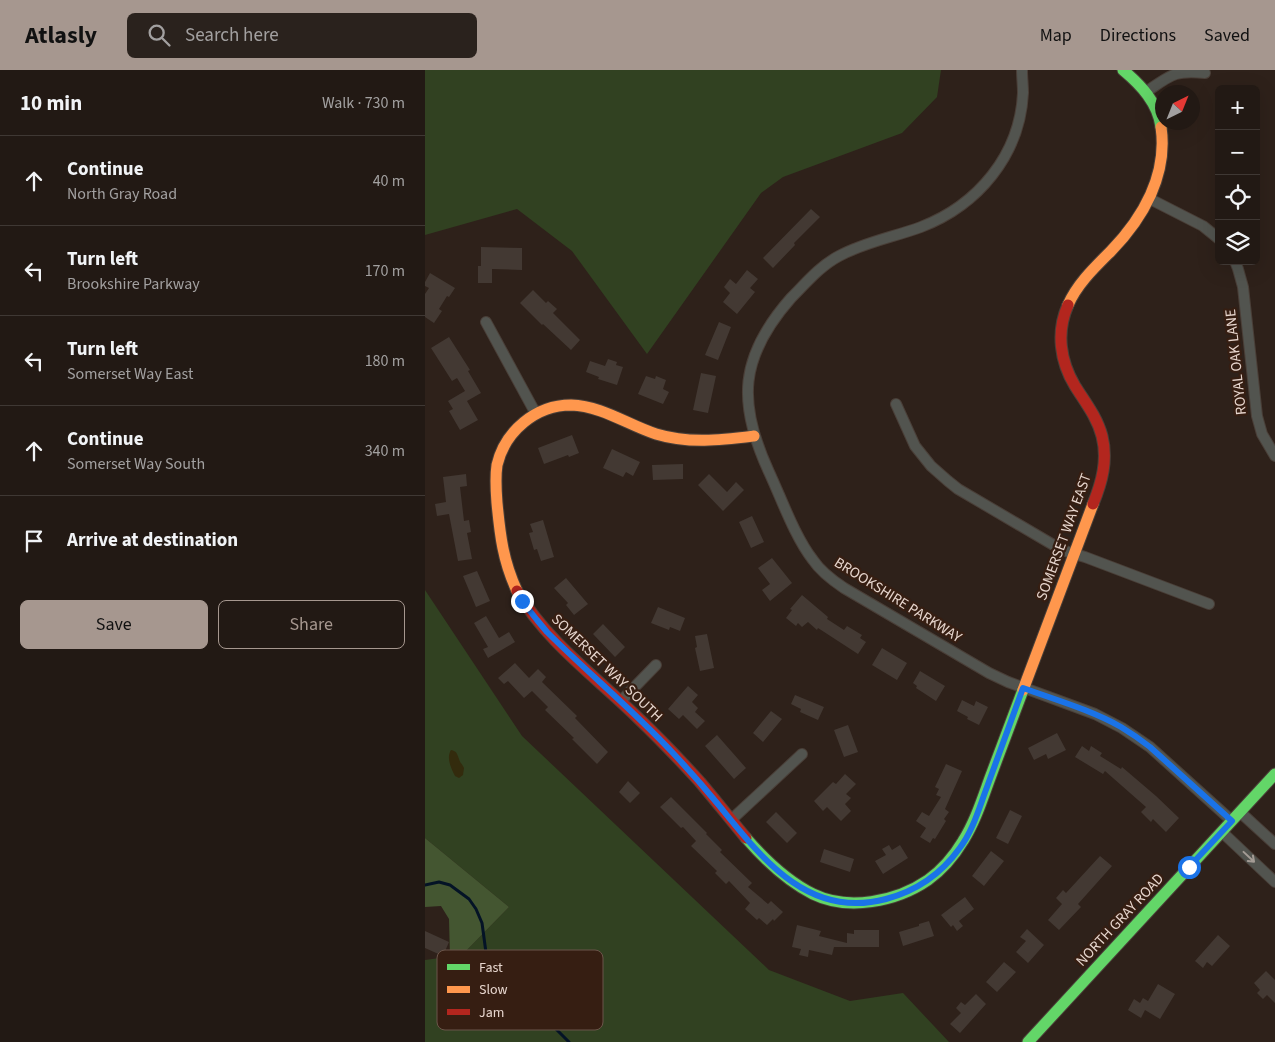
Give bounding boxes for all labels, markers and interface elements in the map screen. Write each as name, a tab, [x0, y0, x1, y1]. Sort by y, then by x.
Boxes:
search box	[127, 13, 477, 58]
text: Atlasly	[25, 18, 97, 53]
icon: search	[145, 21, 173, 49]
text: Search here	[185, 22, 279, 49]
text: Map	[1040, 23, 1072, 48]
text: Directions	[1100, 23, 1176, 48]
text: Saved	[1204, 23, 1250, 48]
north arrow	[1155, 85, 1200, 130]
map controls	[1215, 85, 1260, 265]
button: +	[1215, 85, 1260, 130]
text: 10 min	[20, 88, 82, 118]
text: Walk · 730 m	[322, 92, 405, 114]
button: −	[1215, 130, 1260, 175]
text: Continue	[67, 156, 144, 183]
icon: ahead	[20, 167, 48, 195]
text: 40 m	[373, 170, 405, 192]
button: locate	[1215, 175, 1260, 220]
text: North Gray Road	[67, 183, 177, 205]
button: layers	[1215, 220, 1260, 265]
text: Turn left	[67, 246, 138, 273]
icon: left	[20, 257, 48, 285]
text: 170 m	[365, 260, 405, 282]
text: Brookshire Parkway	[67, 273, 200, 295]
street label: ROYAL OAK LANE	[1220, 308, 1252, 416]
text: Turn left	[67, 336, 138, 363]
icon: left	[20, 347, 48, 375]
text: 180 m	[365, 350, 405, 372]
text: Somerset Way East	[67, 363, 193, 385]
text: Continue	[67, 426, 144, 453]
icon: ahead	[20, 437, 48, 465]
text: 340 m	[365, 440, 405, 462]
text: Somerset Way South	[67, 453, 205, 475]
street label: SOMERSET WAY EAST	[1031, 471, 1097, 603]
icon: arrive	[20, 527, 48, 555]
text: Arrive at destination	[67, 527, 238, 554]
street label: BROOKSHIRE PARKWAY	[830, 552, 967, 648]
route end	[511, 590, 534, 613]
button: Save	[20, 600, 208, 649]
button: Share	[218, 600, 405, 649]
street label: SOMERSET WAY SOUTH	[547, 609, 667, 727]
one-way arrow	[1242, 851, 1255, 863]
route start	[1178, 856, 1201, 879]
street label: NORTH GRAY ROAD	[1071, 869, 1169, 971]
legend	[437, 950, 603, 1030]
text: Fast	[479, 958, 503, 978]
text: Slow	[479, 980, 508, 1000]
text: Jam	[479, 1003, 504, 1023]

